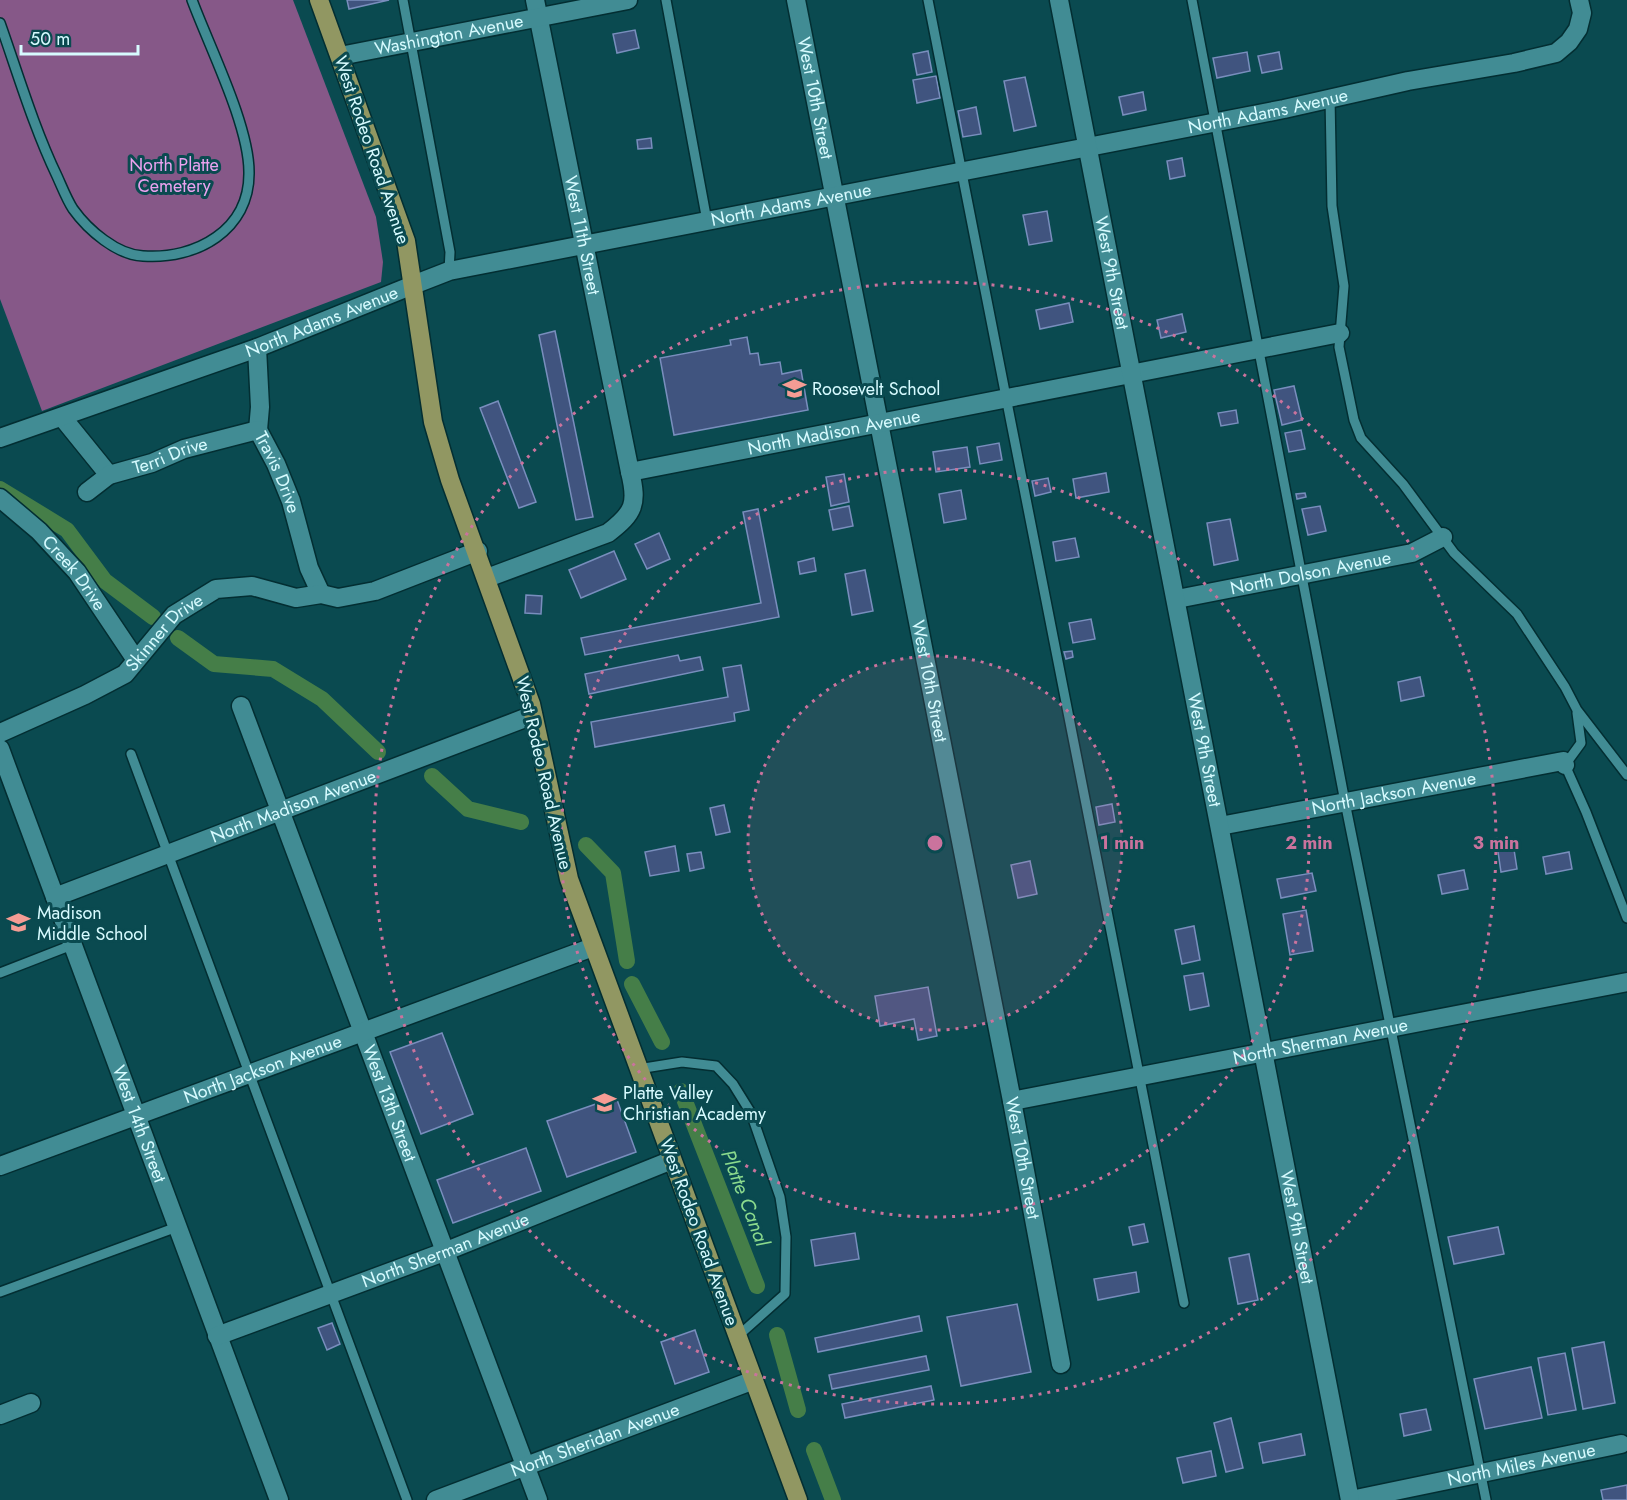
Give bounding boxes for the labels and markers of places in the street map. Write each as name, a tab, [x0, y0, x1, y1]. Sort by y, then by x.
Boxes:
school or university icon: Roosevelt School	[781, 376, 807, 402]
place label: Roosevelt School	[812, 376, 940, 402]
centre of rings	[925, 833, 945, 853]
place label: Madison Middle School	[37, 900, 147, 947]
school or university icon: Madison Middle School	[6, 910, 32, 936]
place label: Platte Valley Christian Academy	[623, 1080, 766, 1127]
school or university icon: Platte Valley Christian Academy	[592, 1090, 618, 1116]

